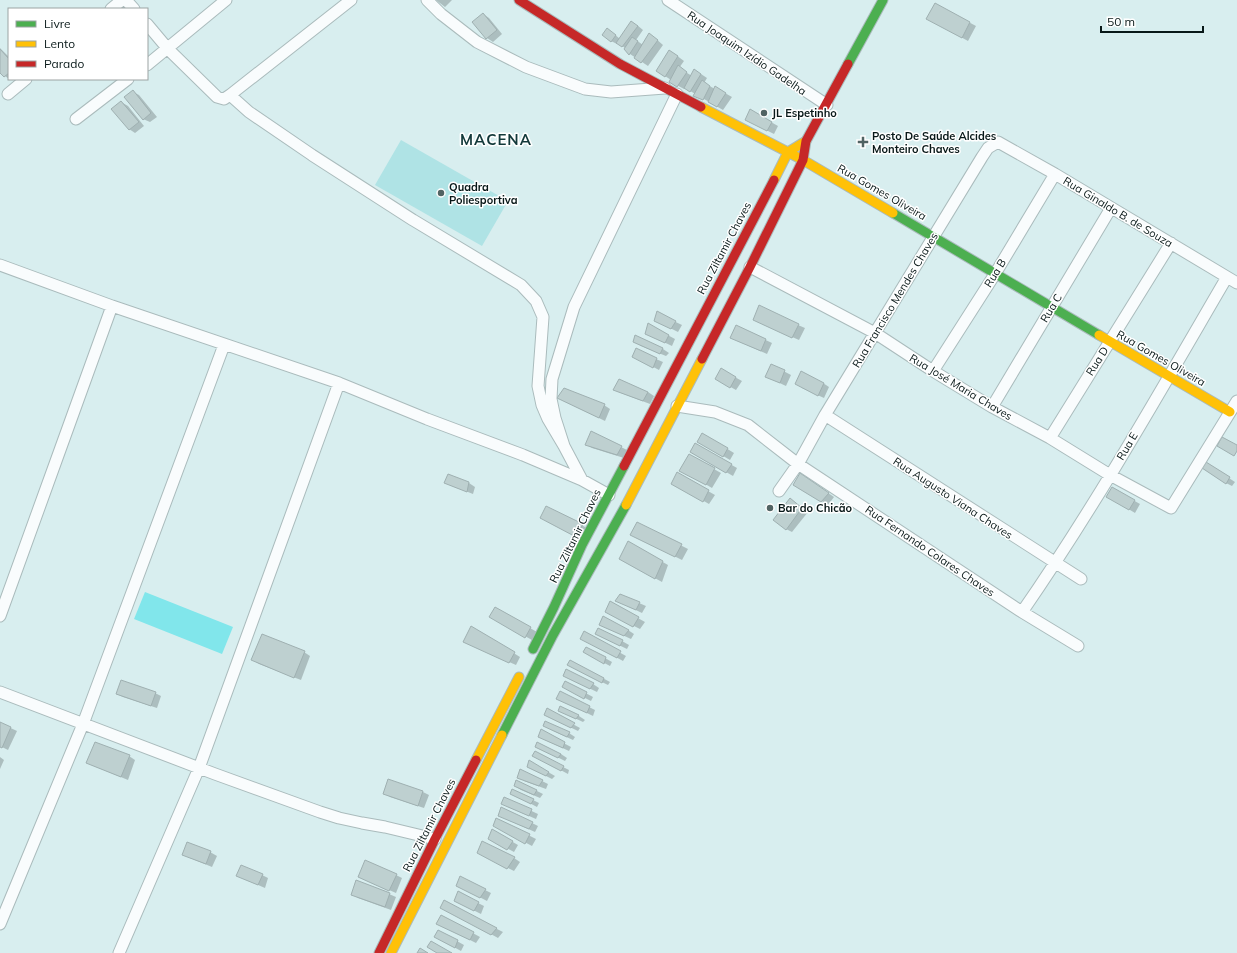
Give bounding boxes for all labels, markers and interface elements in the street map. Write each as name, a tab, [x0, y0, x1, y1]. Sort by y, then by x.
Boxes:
legend	[8, 8, 148, 80]
street label: Rua Joaquim Izídio Gadelha	[685, 8, 809, 98]
scale bar	[1101, 8, 1203, 34]
text: 50 m	[1107, 14, 1135, 29]
text: Livre	[44, 16, 71, 31]
text: Lento	[44, 36, 75, 51]
text: Parado	[44, 56, 84, 71]
place label: JL Espetinho	[772, 106, 837, 120]
marker: JL Espetinho	[759, 108, 769, 118]
place label: Posto De Saúde Alcides Monteiro Chaves	[872, 129, 997, 156]
district label: MACENA	[460, 130, 532, 149]
marker: Posto De Saúde Alcides Monteiro Chaves	[857, 136, 869, 148]
street label: Rua Gomes Oliveira	[835, 161, 929, 223]
street label: Rua Ginaldo B. de Souza	[1061, 174, 1175, 250]
place label: Quadra Poliesportiva	[449, 180, 518, 207]
marker: Quadra Poliesportiva	[436, 188, 446, 198]
street label: Rua Ziltamir Chaves	[694, 199, 754, 297]
street label: Rua Francisco Mendes Chaves	[849, 230, 941, 370]
street label: Rua B	[981, 256, 1009, 290]
street label: Rua C	[1037, 291, 1065, 325]
street label: Rua Gomes Oliveira	[1114, 327, 1208, 389]
street label: Rua D	[1083, 344, 1111, 378]
street label: Rua José Maria Chaves	[907, 351, 1015, 423]
street label: Rua E	[1113, 430, 1141, 462]
street label: Rua Augusto Viana Chaves	[891, 454, 1015, 542]
street label: Rua Ziltamir Chaves	[546, 487, 604, 585]
place label: Bar do Chicão	[778, 501, 852, 515]
street label: Rua Fernando Colares Chaves	[863, 502, 997, 600]
marker: Bar do Chicão	[765, 503, 775, 513]
street label: Rua Ziltamir Chaves	[399, 776, 459, 874]

